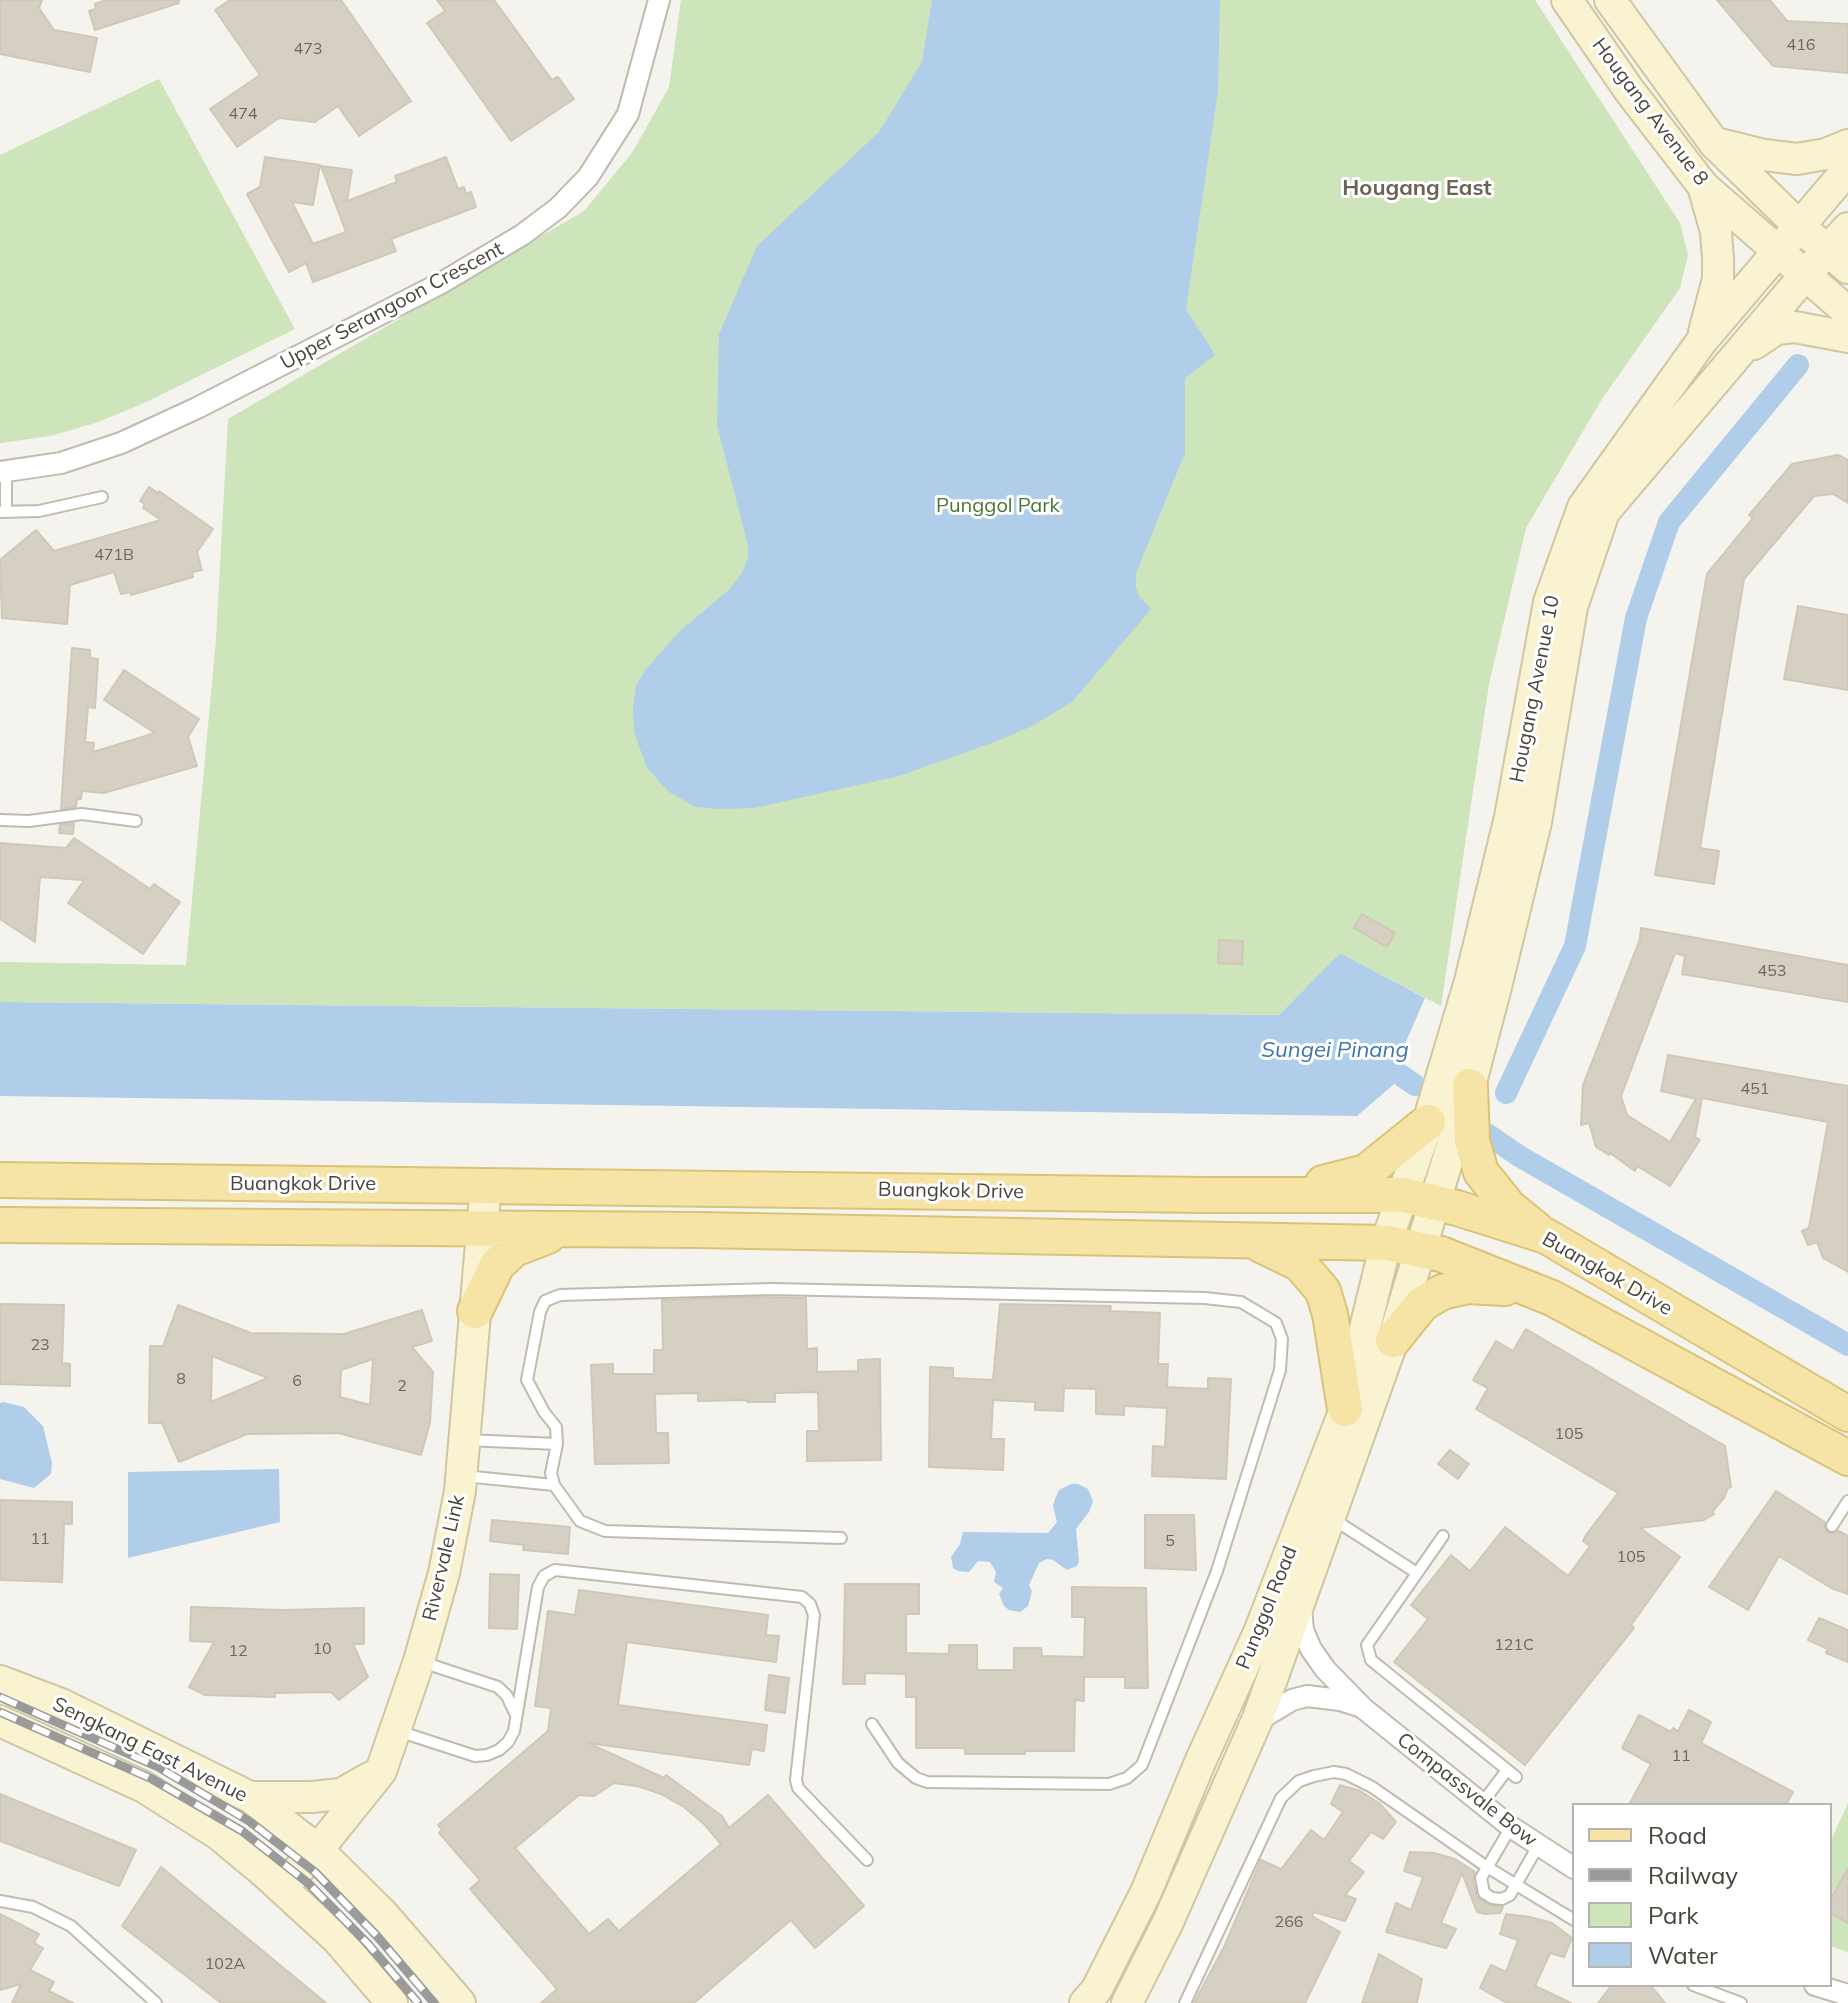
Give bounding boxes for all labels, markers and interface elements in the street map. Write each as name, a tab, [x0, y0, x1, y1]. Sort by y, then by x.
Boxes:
street label: Hougang Avenue 8	[1587, 34, 1713, 190]
house number: 416	[1787, 35, 1815, 55]
house number: 473	[294, 39, 322, 59]
house number: 474	[229, 104, 257, 124]
district label: Hougang East	[1342, 175, 1492, 201]
street label: Upper Serangoon Crescent	[276, 237, 508, 375]
park label: Punggol Park	[936, 494, 1060, 518]
house number: 471B	[94, 545, 134, 565]
street label: Hougang Avenue 10	[1505, 593, 1565, 785]
house number: 453	[1758, 961, 1786, 981]
water label: Sungei Pinang	[1261, 1037, 1409, 1063]
house number: 451	[1741, 1079, 1769, 1099]
street label: Buangkok Drive	[230, 1172, 376, 1196]
street label: Buangkok Drive	[878, 1178, 1024, 1204]
street label: Buangkok Drive	[1538, 1227, 1676, 1321]
house number: 23	[30, 1335, 50, 1355]
house number: 8	[176, 1369, 186, 1389]
house number: 6	[292, 1371, 302, 1391]
house number: 2	[397, 1376, 407, 1396]
house number: 105	[1555, 1424, 1583, 1444]
street label: Rivervale Link	[418, 1493, 470, 1623]
house number: 11	[30, 1529, 50, 1549]
house number: 5	[1165, 1531, 1175, 1551]
street label: Punggol Road	[1231, 1543, 1303, 1673]
house number: 105	[1617, 1547, 1645, 1567]
house number: 121C	[1494, 1635, 1534, 1655]
house number: 10	[312, 1639, 332, 1659]
house number: 12	[228, 1641, 248, 1661]
street label: Sengkang East Avenue	[49, 1692, 251, 1808]
street label: Compassvale Bow	[1392, 1728, 1542, 1852]
house number: 11	[1671, 1746, 1691, 1766]
legend	[1572, 1803, 1832, 1987]
text: Road	[1648, 1820, 1707, 1850]
text: Railway	[1648, 1860, 1738, 1890]
text: Park	[1648, 1900, 1699, 1930]
house number: 266	[1275, 1912, 1303, 1932]
text: Water	[1648, 1940, 1718, 1970]
house number: 102A	[205, 1954, 245, 1974]

